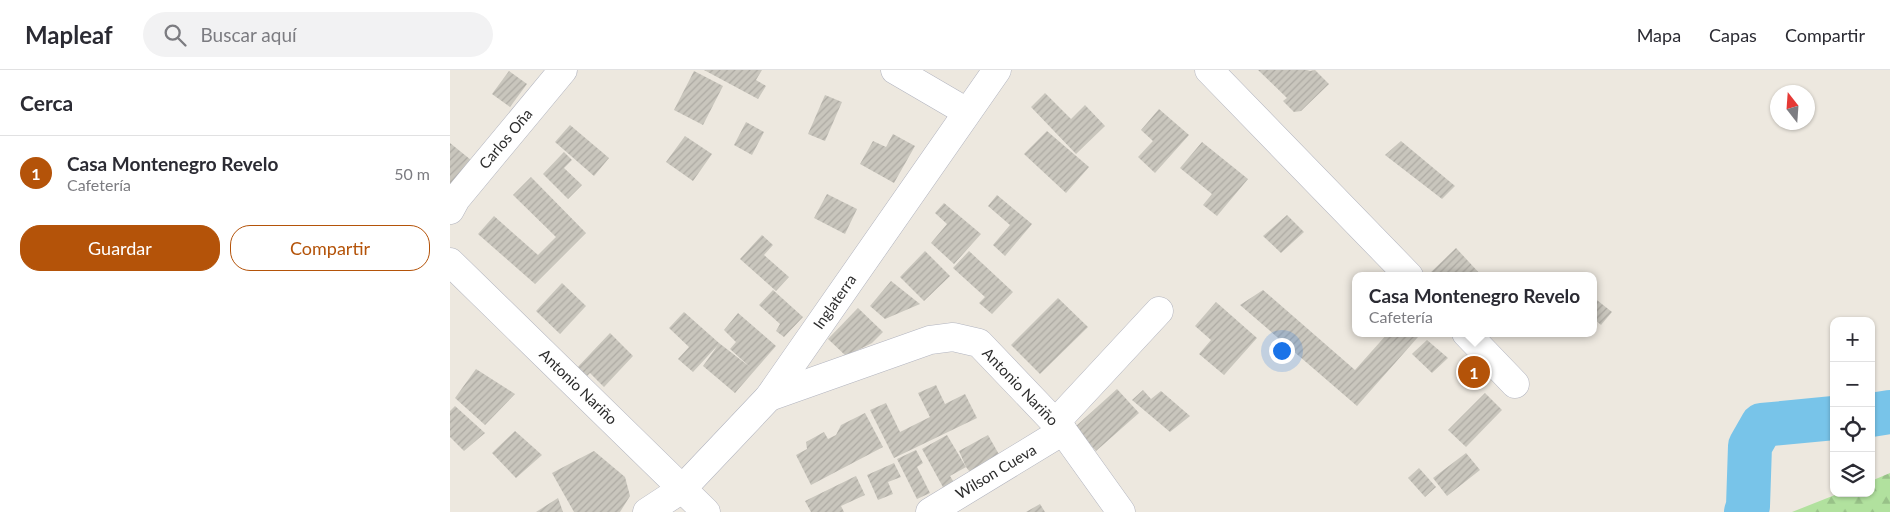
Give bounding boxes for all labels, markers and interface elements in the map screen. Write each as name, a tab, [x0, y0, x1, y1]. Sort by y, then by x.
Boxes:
search box	[143, 12, 493, 57]
text: Mapleaf	[25, 20, 113, 49]
icon: search	[161, 21, 189, 49]
text: Buscar aquí	[201, 23, 297, 46]
text: Mapa	[1637, 24, 1681, 46]
text: Capas	[1709, 24, 1757, 46]
text: Compartir	[1785, 24, 1865, 46]
north arrow	[1770, 85, 1815, 130]
text: Cerca	[20, 90, 73, 115]
street label: Carlos Oña	[475, 105, 536, 172]
text: Casa Montenegro Revelo	[67, 152, 278, 175]
text: 1	[31, 164, 41, 183]
text: 50 m	[394, 164, 430, 183]
text: Cafetería	[67, 175, 131, 194]
button: Guardar	[20, 225, 220, 271]
button: Compartir	[230, 225, 430, 271]
street label: Inglaterra	[809, 271, 860, 332]
popup	[1352, 272, 1597, 337]
text: Casa Montenegro Revelo	[1369, 284, 1580, 307]
text: Cafetería	[1369, 307, 1433, 326]
map controls	[1830, 317, 1875, 497]
button: +	[1830, 317, 1875, 362]
your location	[1269, 338, 1295, 364]
street label: Antonio Nariño	[979, 344, 1062, 429]
street label: Antonio Nariño	[536, 345, 621, 428]
pin: 1	[1458, 353, 1490, 391]
button: −	[1830, 362, 1875, 407]
button: locate	[1830, 407, 1875, 452]
street label: Wilson Cueva	[952, 440, 1039, 502]
button: layers	[1830, 452, 1875, 497]

